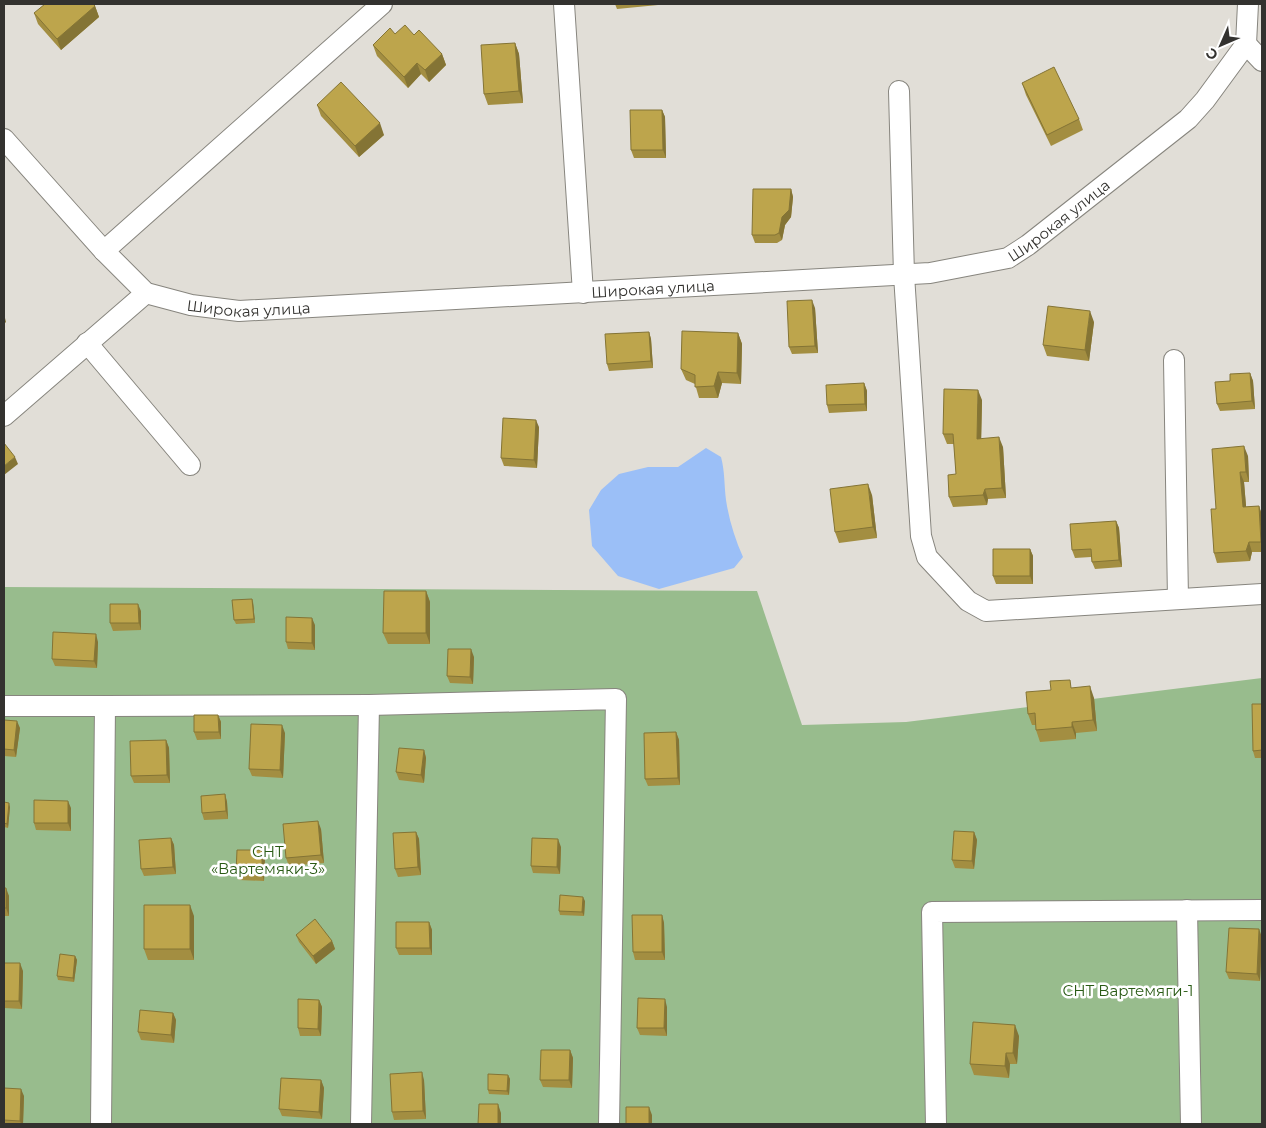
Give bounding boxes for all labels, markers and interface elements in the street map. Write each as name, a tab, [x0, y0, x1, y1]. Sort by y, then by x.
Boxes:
north arrow	[1196, 20, 1246, 70]
text: С	[1202, 44, 1222, 64]
street label: Широкая улица	[1004, 175, 1113, 265]
street label: Широкая улица	[591, 275, 715, 301]
street label: Широкая улица	[186, 295, 311, 321]
park label: СНТ «Вартемяки-3»	[211, 842, 325, 878]
park label: СНТ Вартемяги-1	[1062, 981, 1194, 1000]

